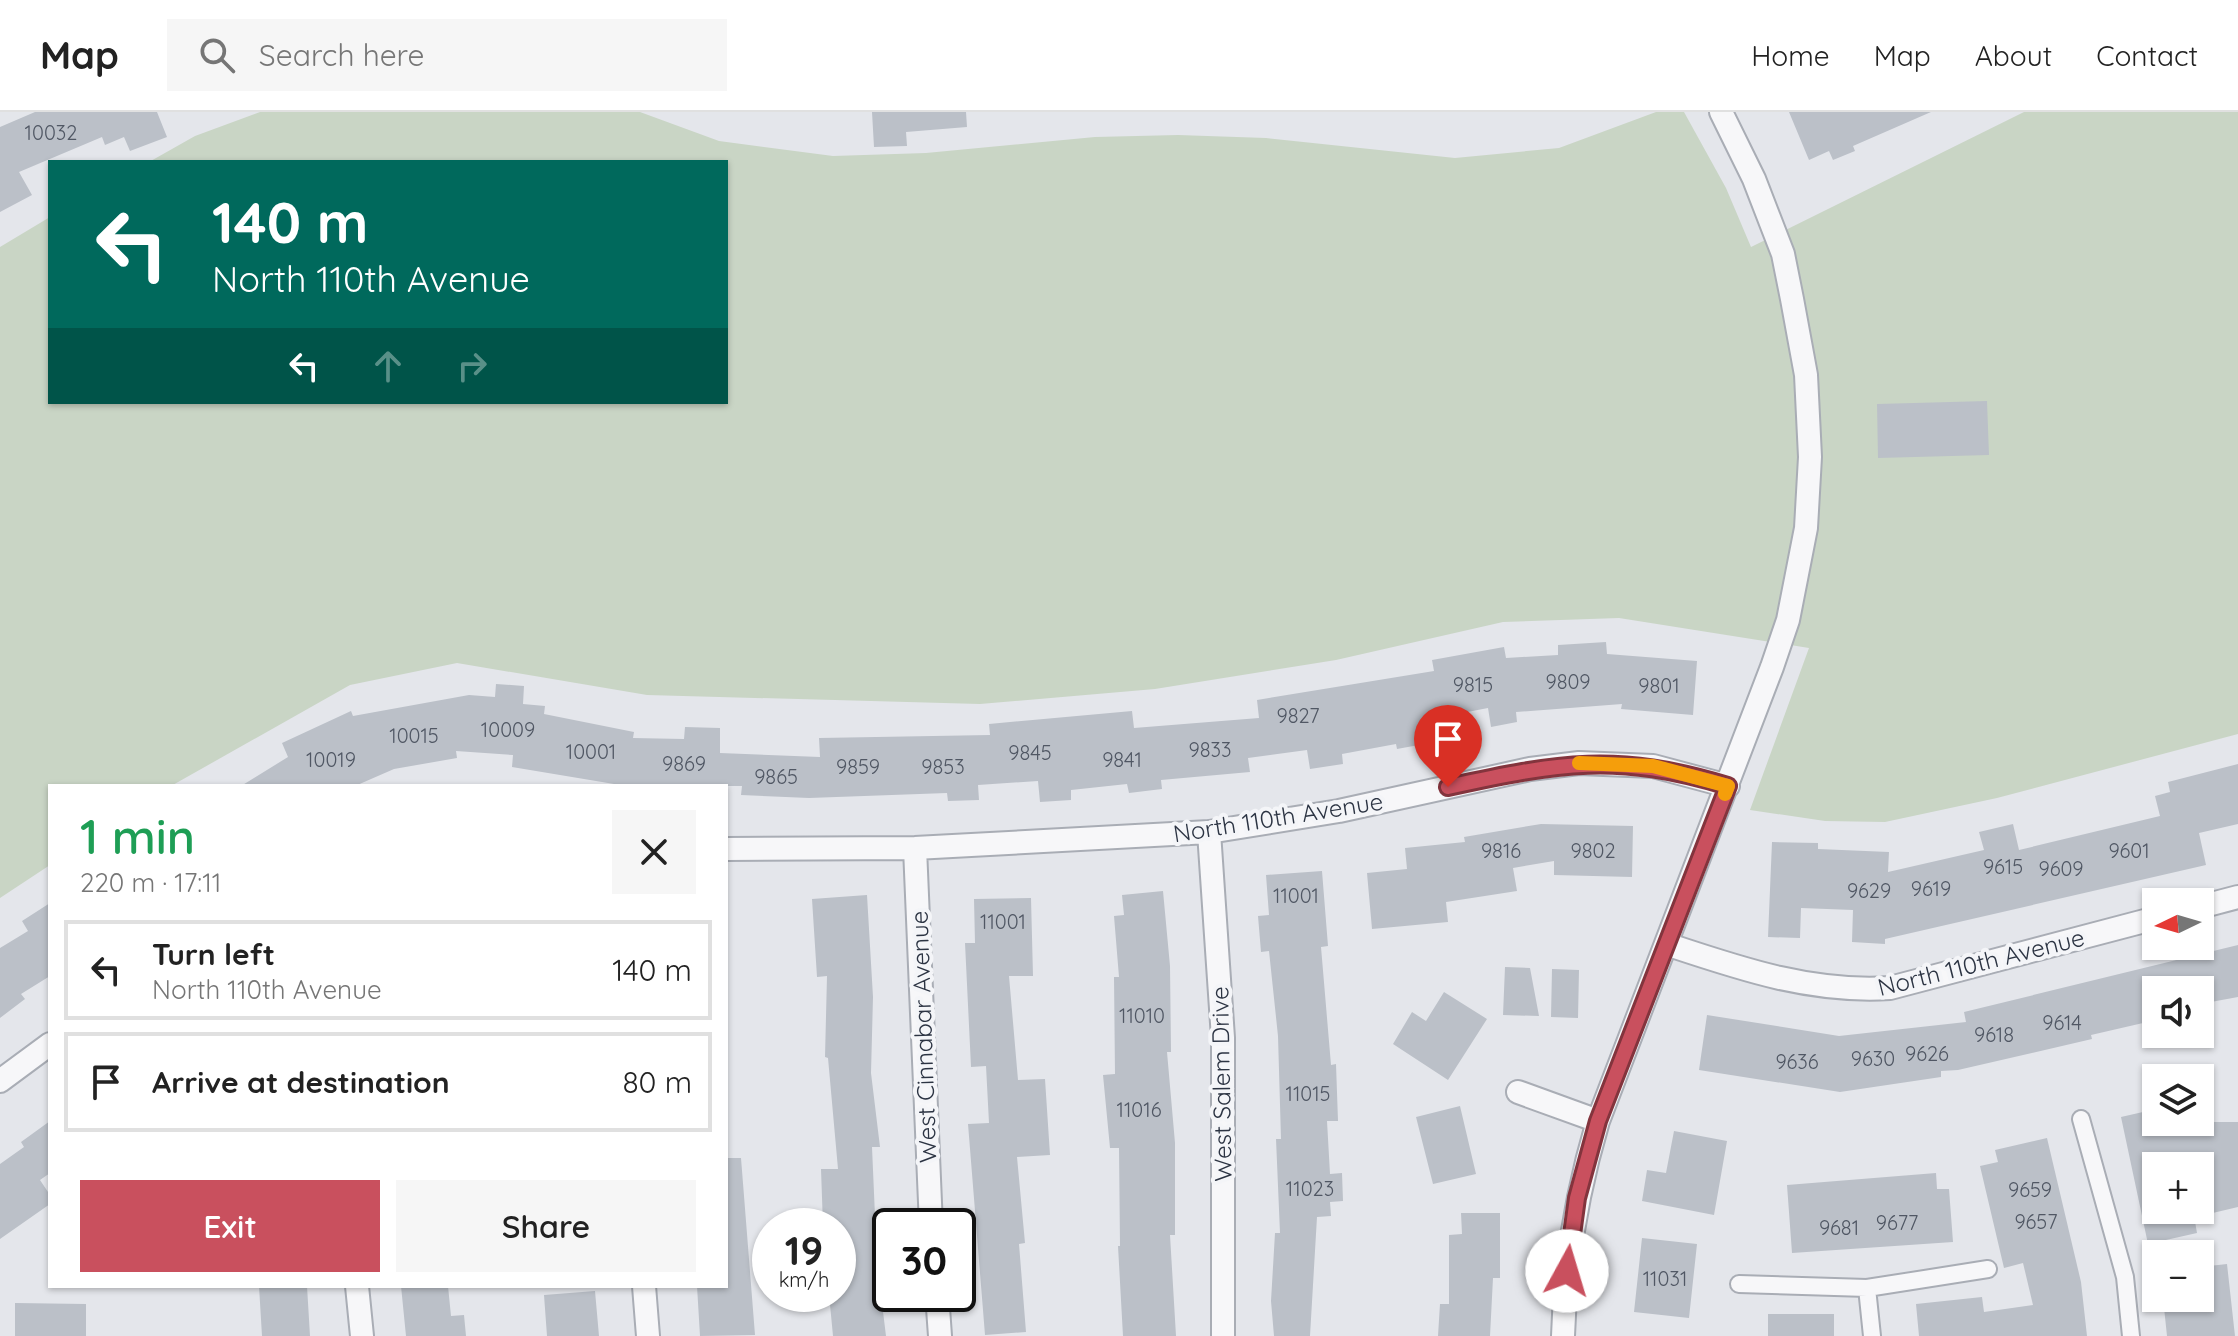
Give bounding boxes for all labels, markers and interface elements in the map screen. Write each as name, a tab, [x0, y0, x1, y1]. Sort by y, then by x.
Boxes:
search box	[167, 19, 727, 91]
text: Map	[40, 31, 119, 79]
icon: search	[195, 33, 239, 77]
text: Search here	[259, 36, 424, 74]
text: Home	[1751, 38, 1830, 73]
text: Map	[1874, 38, 1931, 73]
text: About	[1975, 38, 2052, 73]
text: Contact	[2096, 38, 2198, 73]
house number: 10032	[25, 120, 77, 145]
text: 140 m	[212, 187, 368, 257]
icon: left	[80, 192, 184, 296]
text: North 110th Avenue	[212, 256, 530, 301]
icon: left	[282, 344, 326, 388]
icon: ahead	[366, 344, 410, 388]
icon: right	[450, 344, 494, 388]
house number: 9809	[1545, 669, 1591, 694]
house number: 9815	[1453, 672, 1493, 697]
house number: 9801	[1638, 673, 1680, 698]
house number: 9827	[1277, 703, 1319, 728]
pin	[1414, 705, 1482, 787]
house number: 10009	[481, 717, 535, 742]
icon: arrive	[1426, 717, 1470, 761]
house number: 10015	[389, 723, 439, 748]
house number: 9833	[1189, 737, 1231, 762]
house number: 10001	[566, 739, 616, 764]
house number: 9845	[1008, 740, 1052, 765]
house number: 10019	[306, 747, 356, 772]
house number: 9841	[1102, 747, 1142, 772]
house number: 9869	[662, 751, 706, 776]
house number: 9859	[836, 754, 880, 779]
house number: 9853	[921, 754, 965, 779]
house number: 9865	[754, 764, 798, 789]
street label: North 110th Avenue	[1171, 786, 1385, 848]
text: 1 min	[80, 806, 195, 866]
button: close	[612, 810, 696, 894]
house number: 9816	[1481, 838, 1521, 863]
house number: 9802	[1571, 838, 1615, 863]
house number: 9601	[2108, 838, 2150, 863]
house number: 9615	[1983, 854, 2023, 879]
house number: 9609	[2039, 856, 2083, 881]
text: 220 m · 17:11	[80, 866, 221, 899]
house number: 9619	[1911, 876, 1951, 901]
house number: 9629	[1847, 878, 1891, 903]
house number: 11001	[1273, 883, 1319, 908]
north arrow	[2142, 888, 2214, 960]
map controls	[2142, 888, 2214, 1312]
house number: 11001	[980, 909, 1026, 934]
street label: West Cinnabar Avenue	[904, 910, 942, 1164]
street label: North 110th Avenue	[1875, 922, 2087, 1002]
text: Turn left	[152, 935, 275, 973]
icon: left	[84, 948, 128, 992]
text: 140 m	[612, 951, 692, 989]
text: North 110th Avenue	[152, 973, 382, 1006]
button: sound	[2142, 976, 2214, 1048]
street label: West Salem Drive	[1204, 986, 1238, 1182]
house number: 11010	[1119, 1003, 1165, 1028]
house number: 9614	[2042, 1010, 2082, 1035]
house number: 9618	[1974, 1022, 2014, 1047]
house number: 9626	[1905, 1041, 1949, 1066]
house number: 9630	[1851, 1046, 1895, 1071]
house number: 9636	[1775, 1049, 1819, 1074]
icon: arrive	[84, 1060, 128, 1104]
text: Arrive at destination	[152, 1063, 450, 1101]
text: 80 m	[622, 1063, 692, 1101]
button: layers	[2142, 1064, 2214, 1136]
house number: 11015	[1286, 1081, 1331, 1106]
house number: 11016	[1117, 1097, 1162, 1122]
button: +	[2142, 1152, 2214, 1224]
house number: 11023	[1286, 1176, 1334, 1201]
house number: 9659	[2008, 1177, 2052, 1202]
button: Exit	[80, 1180, 380, 1272]
button: Share	[396, 1180, 696, 1272]
speed limit sign: 30	[872, 1208, 976, 1312]
house number: 9657	[2014, 1209, 2058, 1234]
house number: 9677	[1876, 1210, 1918, 1235]
house number: 9681	[1819, 1215, 1859, 1240]
text: 19	[785, 1225, 823, 1275]
position arrow	[1525, 1229, 1609, 1313]
button: −	[2142, 1240, 2214, 1312]
house number: 11031	[1643, 1266, 1687, 1291]
text: km/h	[779, 1267, 829, 1292]

